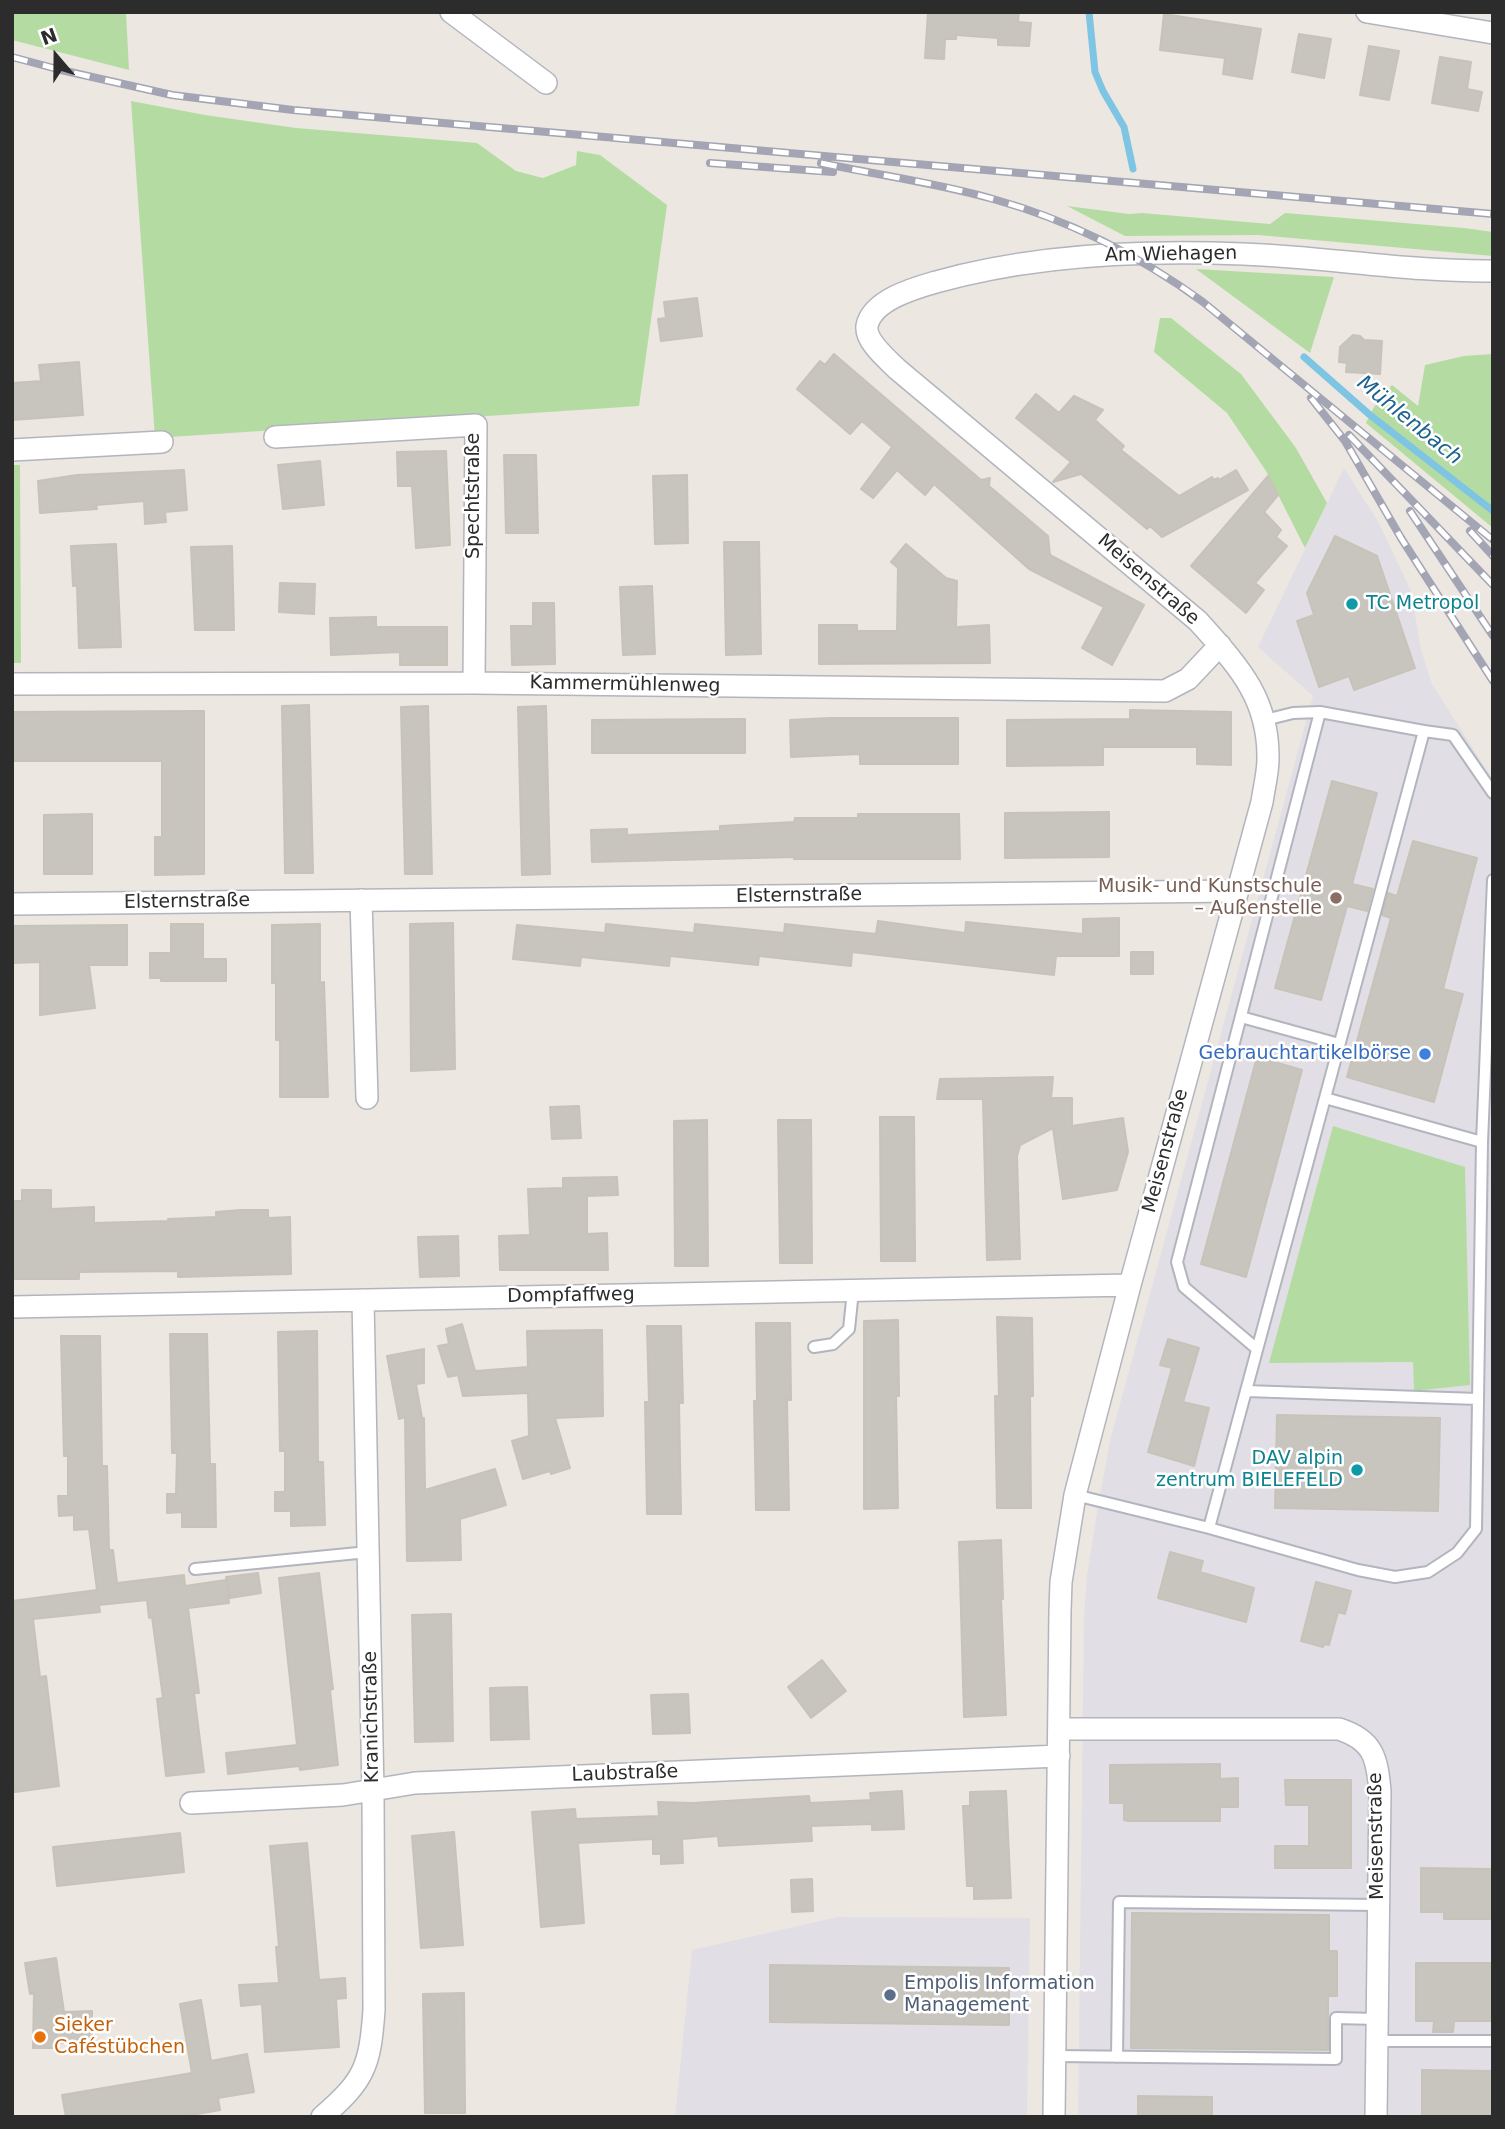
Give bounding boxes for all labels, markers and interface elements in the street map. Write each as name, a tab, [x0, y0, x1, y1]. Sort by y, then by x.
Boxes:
north arrow	[21, 21, 91, 91]
text: N	[38, 23, 60, 49]
street label: Am Wiehagen	[1105, 242, 1237, 268]
water label: Mühlenbach	[1351, 371, 1467, 471]
street label: Spechtstraße	[463, 433, 485, 559]
street label: Meisenstraße	[1092, 530, 1204, 630]
place label: TC Metropol	[1366, 593, 1479, 615]
marker: TC Metropol	[1344, 596, 1360, 612]
street label: Kammermühlenweg	[529, 672, 721, 698]
place label: Musik- und Kunstschule – Außenstelle	[1098, 876, 1322, 920]
street label: Elsternstraße	[736, 883, 862, 909]
street label: Elsternstraße	[124, 889, 250, 915]
marker: Musik- und Kunstschule – Außenstelle	[1328, 890, 1344, 906]
place label: Gebrauchtartikelbörse	[1199, 1043, 1411, 1065]
marker: Gebrauchtartikelbörse	[1417, 1046, 1433, 1062]
street label: Meisenstraße	[1138, 1086, 1194, 1216]
street label: Dompfaffweg	[507, 1283, 635, 1309]
place label: DAV alpin zentrum BIELEFELD	[1156, 1448, 1343, 1492]
marker: DAV alpin zentrum BIELEFELD	[1349, 1462, 1365, 1478]
street label: Kranichstraße	[359, 1651, 385, 1783]
street label: Laubstraße	[571, 1761, 679, 1787]
street label: Meisenstraße	[1364, 1772, 1390, 1900]
place label: Empolis Information Management	[904, 1973, 1095, 2017]
marker: Empolis Information Management	[882, 1987, 898, 2003]
place label: Sieker Caféstübchen	[54, 2015, 185, 2059]
marker: Sieker Caféstübchen	[32, 2029, 48, 2045]

